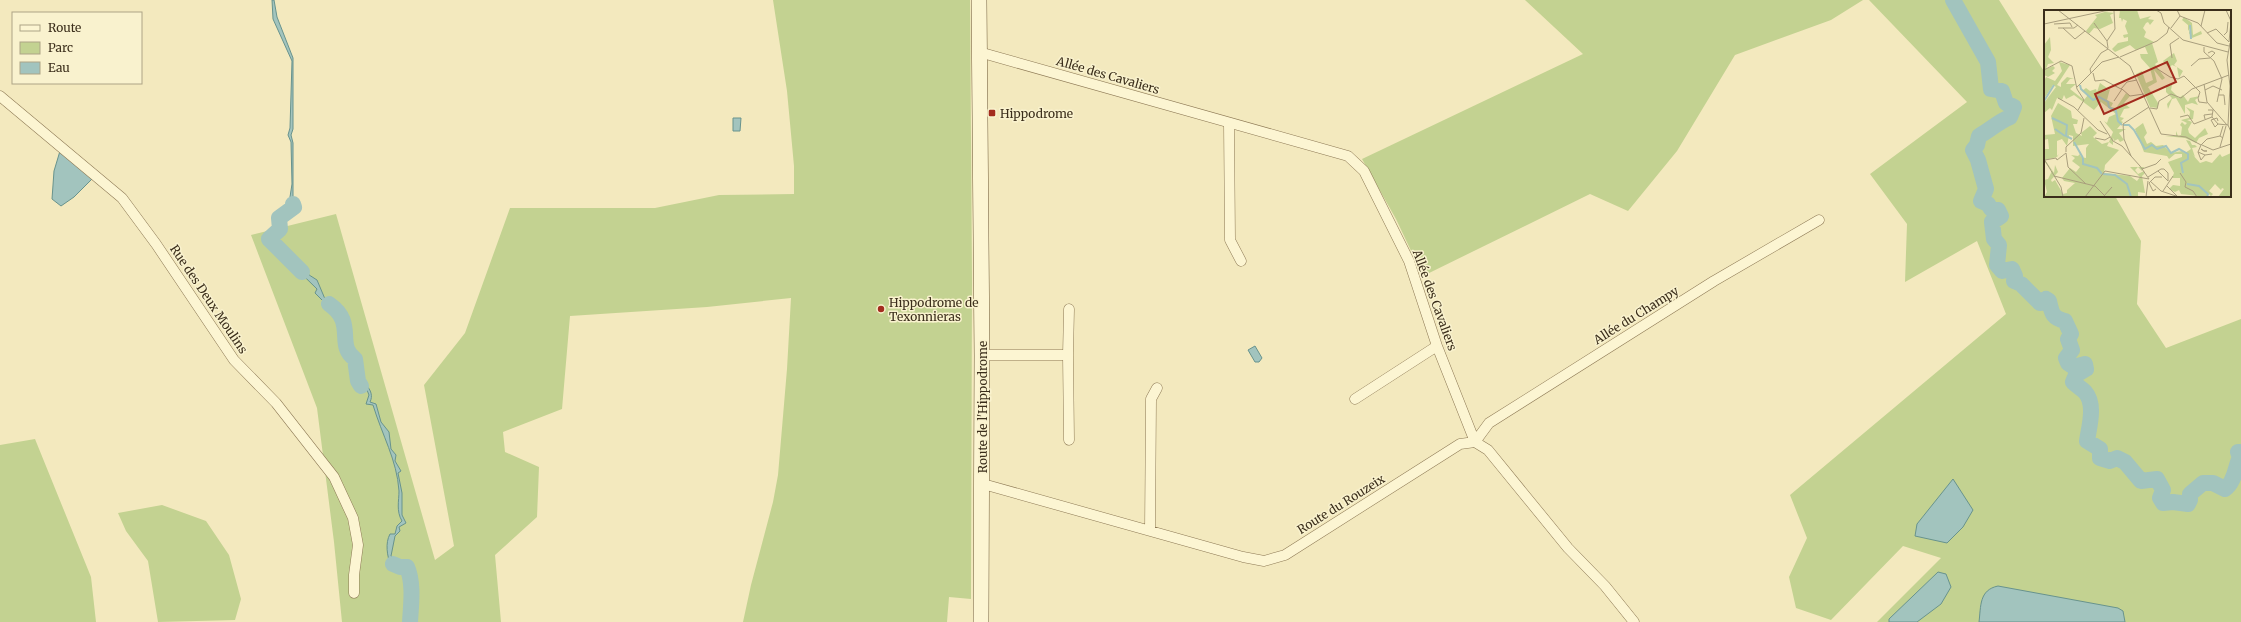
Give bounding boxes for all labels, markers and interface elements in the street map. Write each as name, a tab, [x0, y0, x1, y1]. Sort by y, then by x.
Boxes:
inset map	[2044, 10, 2231, 197]
legend	[12, 12, 142, 84]
text: Route	[48, 20, 81, 35]
text: Parc	[48, 40, 73, 55]
street label: Allée des Cavaliers	[1054, 53, 1161, 97]
text: Eau	[48, 60, 70, 75]
place label: Hippodrome	[1000, 106, 1073, 121]
marker: Hippodrome	[987, 108, 997, 118]
street label: Rue des Deux Moulins	[167, 242, 251, 356]
street label: Allée des Cavaliers	[1409, 246, 1460, 353]
street label: Allée du Champy	[1590, 283, 1681, 348]
place label: Hippodrome de Texonnieras	[889, 295, 979, 324]
marker: Hippodrome de Texonnieras	[876, 304, 886, 314]
street label: Route de l'Hippodrome	[975, 341, 990, 473]
street label: Route du Rouzeix	[1294, 471, 1388, 537]

